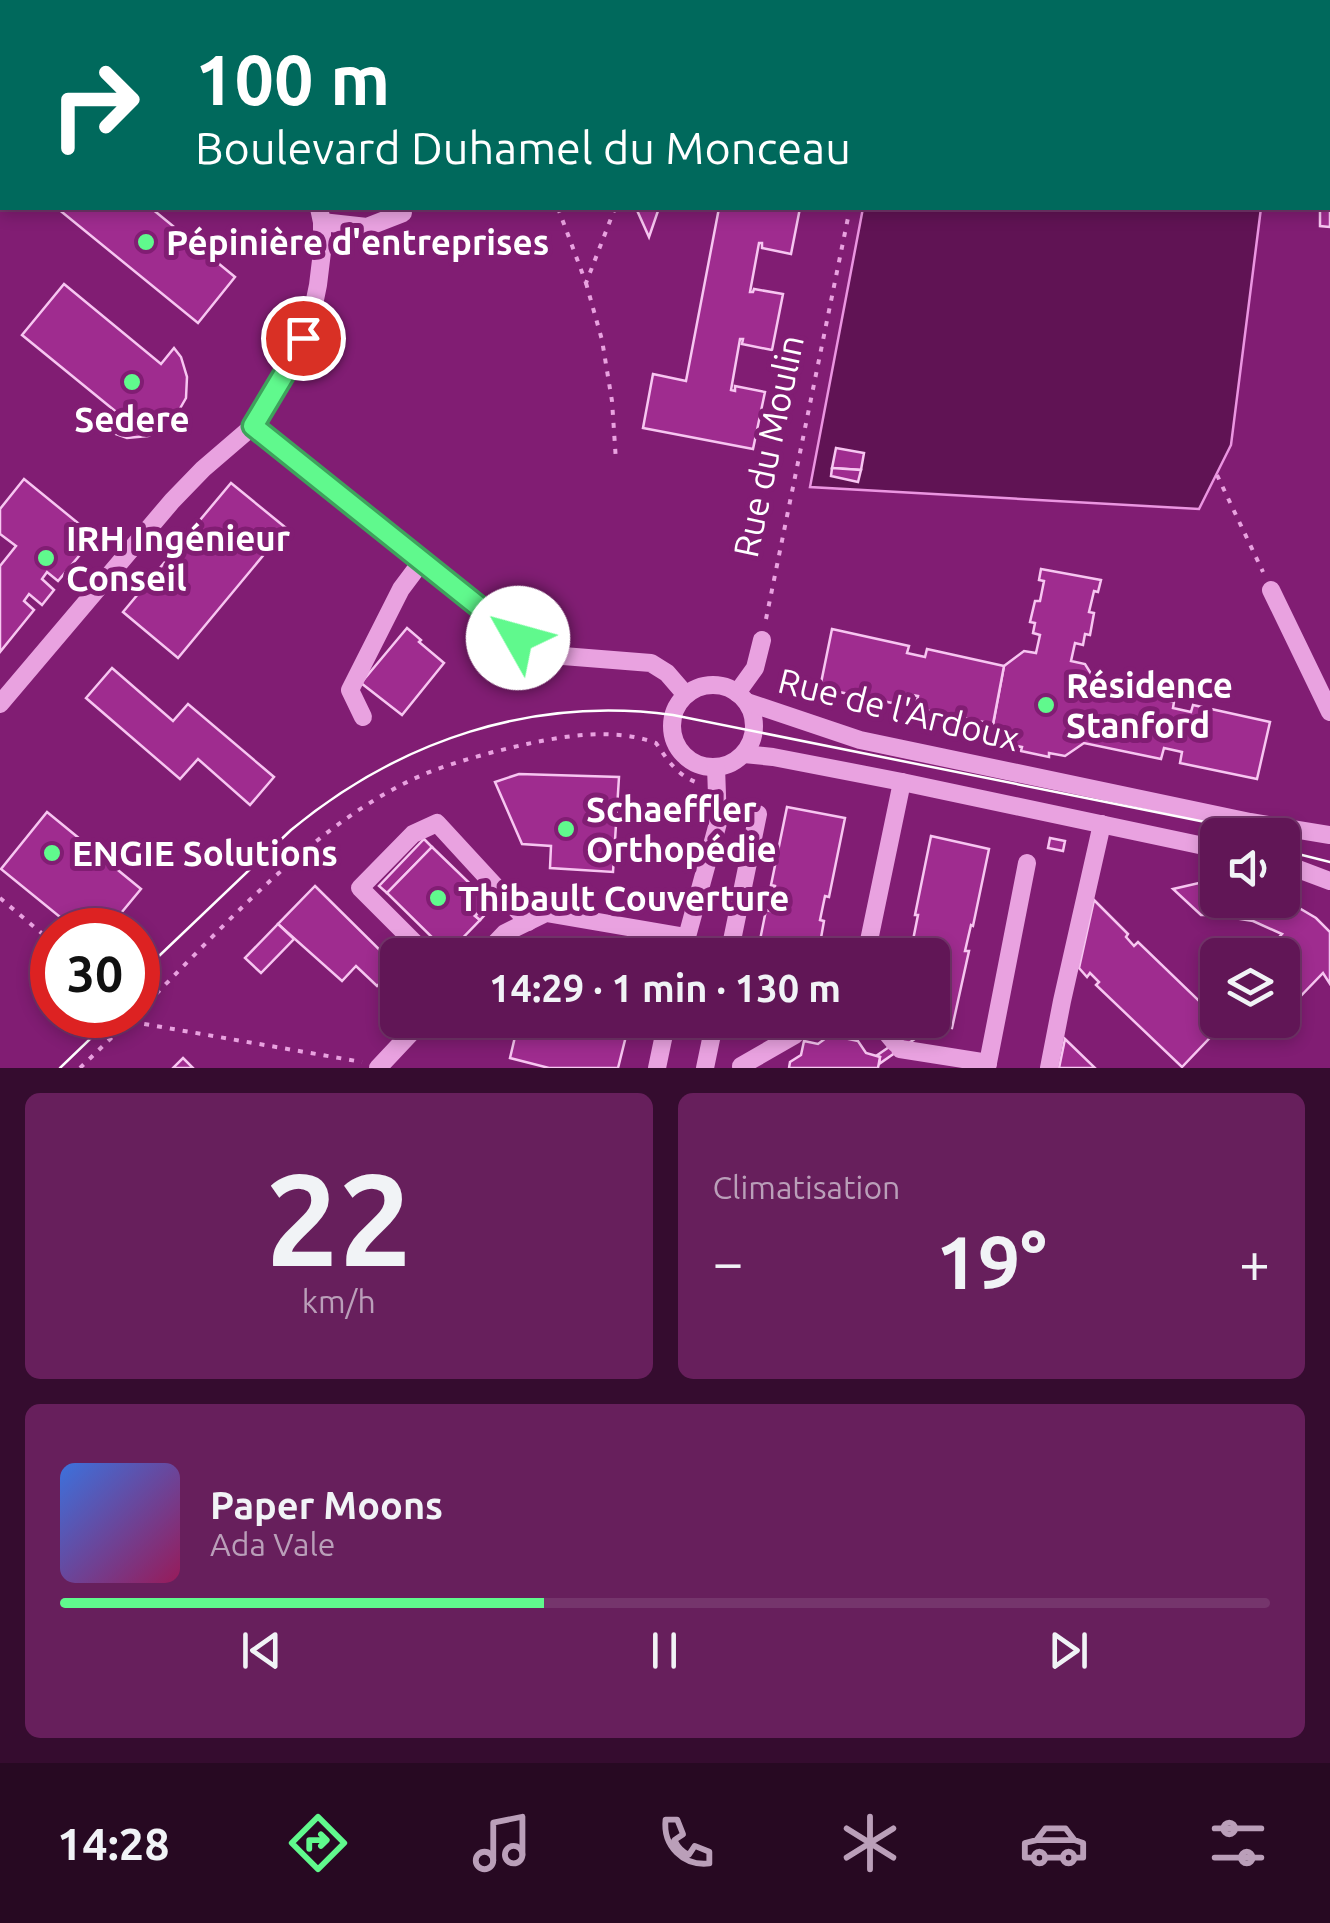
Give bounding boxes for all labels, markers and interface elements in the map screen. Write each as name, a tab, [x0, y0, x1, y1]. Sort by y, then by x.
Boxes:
icon: right	[30, 40, 160, 170]
text: 100 m	[195, 40, 390, 118]
text: Boulevard Duhamel du Monceau	[195, 122, 851, 173]
place label: Pépinière d'entreprises	[166, 222, 549, 262]
marker: Pépinière d'entreprises	[135, 231, 157, 253]
pin	[261, 296, 346, 381]
icon: arrive	[276, 311, 331, 366]
street label: Rue du Moulin	[725, 331, 811, 561]
marker: Sedere	[121, 371, 143, 393]
place label: Sedere	[74, 399, 190, 439]
place label: IRH Ingénieur Conseil	[66, 518, 291, 598]
marker: IRH Ingénieur Conseil	[35, 547, 57, 569]
position arrow	[466, 586, 570, 690]
street label: Rue de l'Ardoux	[774, 660, 1024, 758]
place label: Résidence Stanford	[1066, 665, 1233, 745]
marker: Résidence Stanford	[1035, 694, 1057, 716]
place label: Schaeffler Orthopédie	[586, 789, 777, 869]
marker: Schaeffler Orthopédie	[555, 818, 577, 840]
map controls	[1200, 818, 1300, 1038]
button: sound	[1200, 818, 1300, 918]
place label: ENGIE Solutions	[72, 833, 338, 873]
marker: ENGIE Solutions	[41, 842, 63, 864]
place label: Thibault Couverture	[458, 878, 790, 918]
marker: Thibault Couverture	[427, 887, 449, 909]
speed limit sign: 30	[30, 908, 160, 1038]
button: layers	[1200, 938, 1300, 1038]
text: 14:29 · 1 min · 130 m	[489, 967, 841, 1009]
text: 22	[265, 1145, 412, 1291]
text: Climatisation	[713, 1169, 900, 1205]
text: 19°	[936, 1219, 1047, 1303]
text: −	[713, 1231, 744, 1292]
text: +	[1239, 1231, 1270, 1292]
text: km/h	[302, 1283, 376, 1319]
text: Paper Moons	[210, 1484, 443, 1526]
text: Ada Vale	[210, 1526, 336, 1562]
icon: previous	[234, 1623, 289, 1678]
icon: pause	[637, 1623, 692, 1678]
icon: next	[1041, 1623, 1096, 1678]
icon: directions	[283, 1808, 353, 1878]
icon: music	[467, 1808, 537, 1878]
icon: phone	[651, 1808, 721, 1878]
icon: climate	[835, 1808, 905, 1878]
icon: car	[1019, 1808, 1089, 1878]
icon: filters	[1203, 1808, 1273, 1878]
text: 14:28	[57, 1818, 170, 1869]

